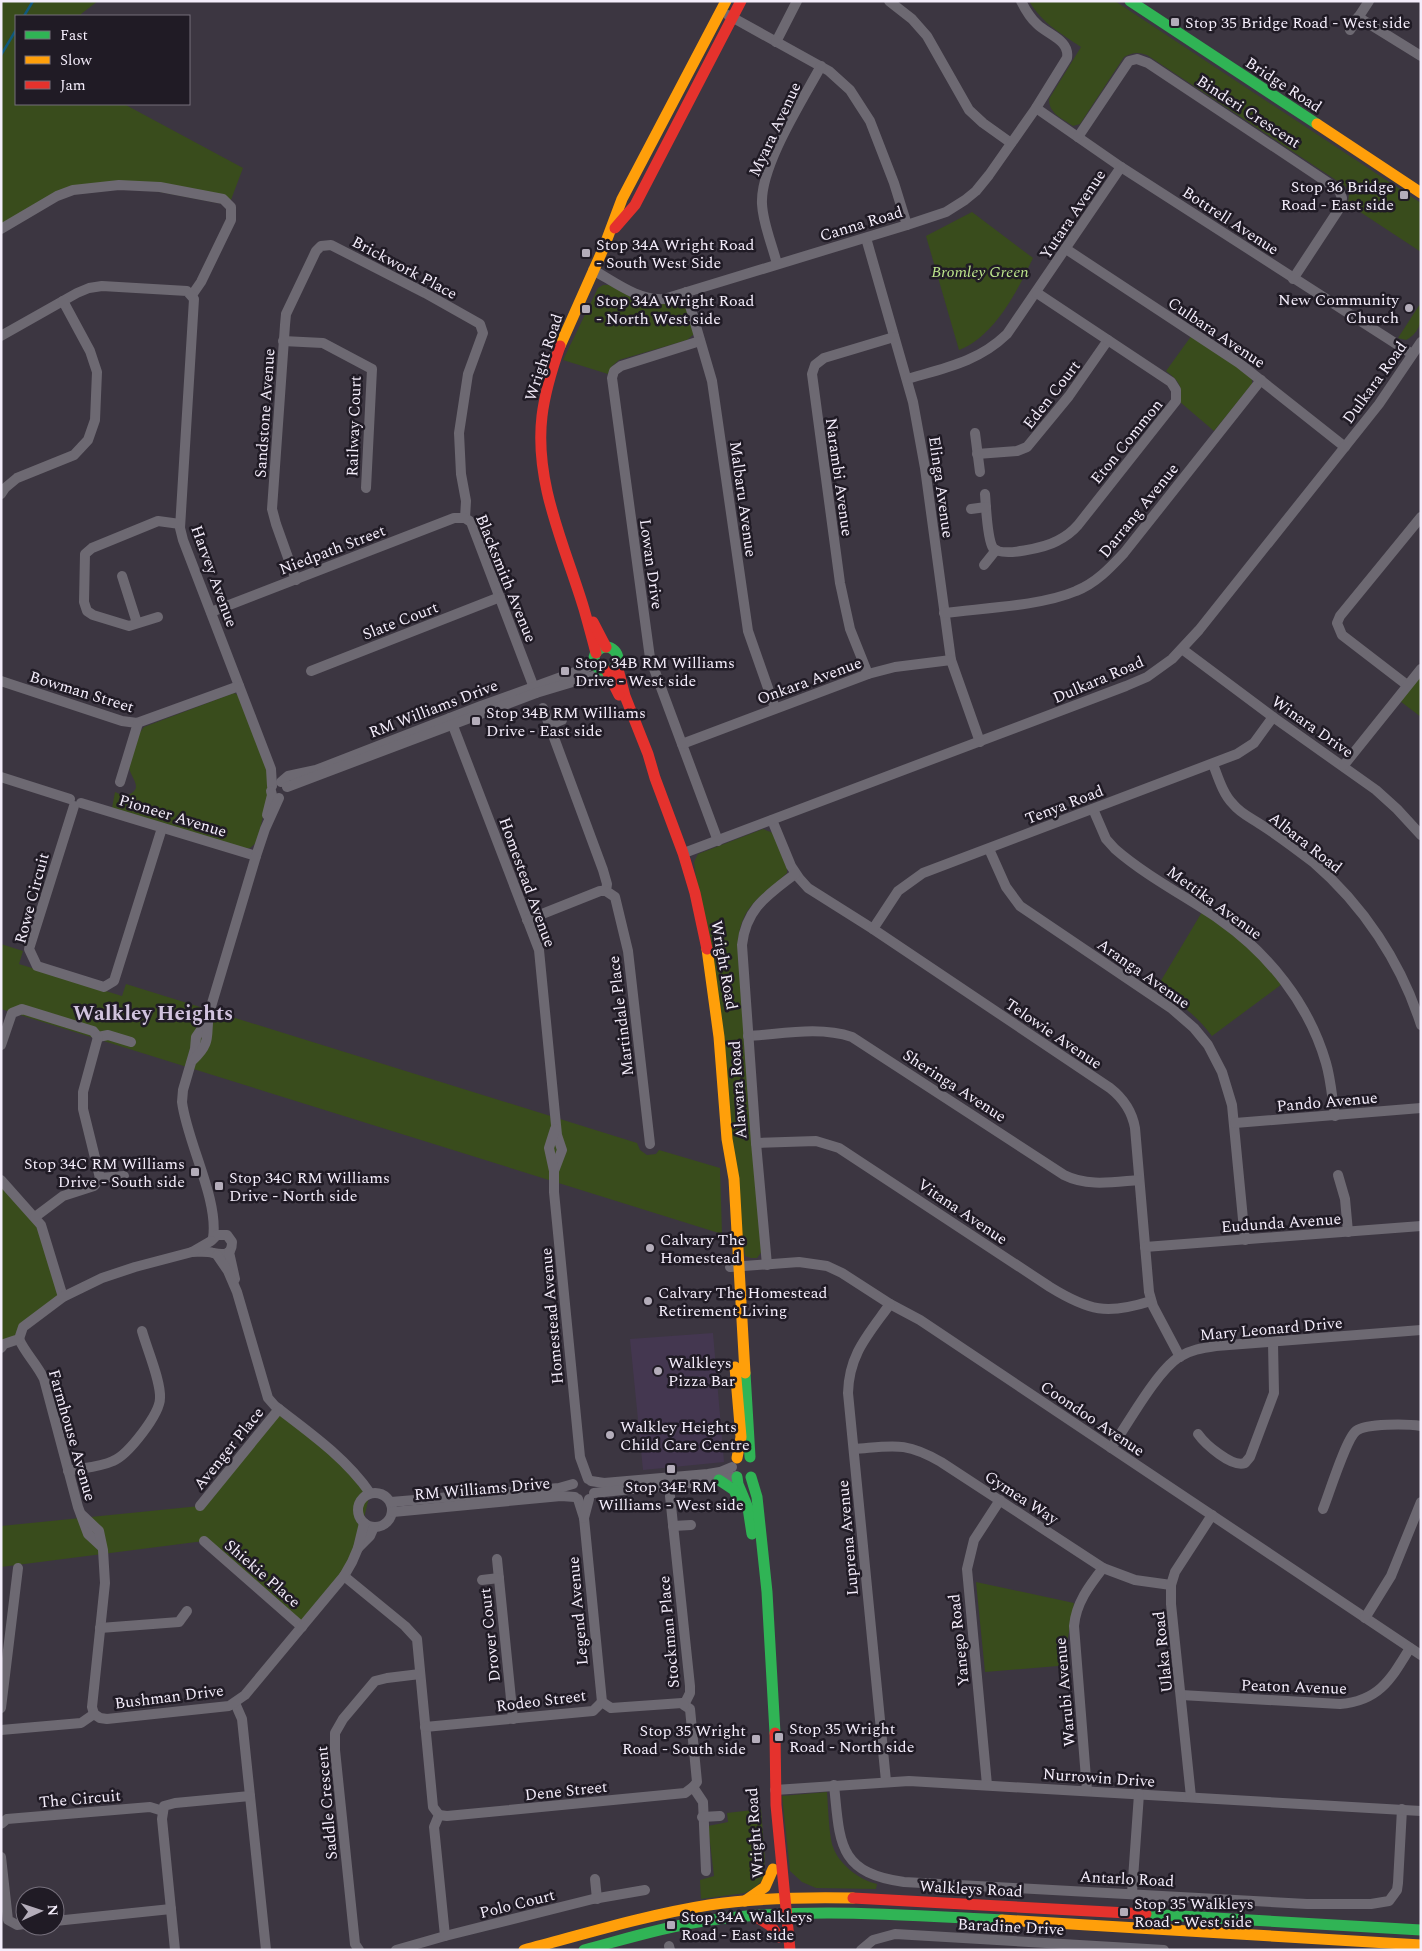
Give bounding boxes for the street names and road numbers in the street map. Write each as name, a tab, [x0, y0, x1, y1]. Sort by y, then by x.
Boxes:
street label: Bridge Road	[1240, 51, 1327, 119]
street label: Binderi Crescent	[1192, 69, 1306, 155]
street label: Myara Avenue	[742, 78, 807, 181]
street label: Yutara Avenue	[1034, 165, 1112, 265]
street label: Bottrell Avenue	[1177, 181, 1284, 261]
street label: Canna Road	[817, 200, 906, 248]
street label: Brickwork Place	[347, 230, 462, 306]
street label: Culbara Avenue	[1163, 291, 1270, 374]
street label: Wright Road	[519, 311, 569, 404]
street label: Dulkara Road	[1337, 336, 1413, 429]
street label: Sandstone Avenue	[248, 347, 281, 479]
street label: Eden Court	[1017, 355, 1087, 434]
street label: Railway Court	[340, 375, 368, 477]
street label: Eton Common	[1085, 394, 1169, 490]
street label: Narambi Avenue	[819, 416, 859, 538]
street label: Elinga Avenue	[922, 435, 960, 540]
street label: Malbaru Avenue	[723, 440, 763, 559]
street label: Darrang Avenue	[1093, 458, 1185, 563]
street label: Blacksmith Avenue	[469, 511, 543, 646]
street label: Lowan Drive	[633, 517, 669, 611]
street label: Niedpath Street	[276, 518, 389, 581]
street label: Harvey Avenue	[184, 522, 244, 631]
street label: Slate Court	[359, 595, 442, 646]
street label: Dulkara Road	[1049, 650, 1148, 710]
street label: Onkara Avenue	[754, 651, 865, 711]
street label: Bowman Street	[26, 665, 137, 719]
street label: RM Williams Drive	[365, 673, 501, 745]
street label: Winara Drive	[1267, 690, 1358, 764]
street label: Tenya Road	[1022, 779, 1107, 831]
street label: Pioneer Avenue	[116, 788, 230, 844]
street label: Albara Road	[1263, 806, 1347, 879]
street label: Homestead Avenue	[492, 814, 562, 951]
street label: Rowe Circuit	[8, 850, 56, 946]
street label: Mettika Avenue	[1162, 860, 1267, 946]
street label: Wright Road	[704, 919, 744, 1012]
street label: Aranga Avenue	[1092, 933, 1195, 1015]
street label: Martindale Place	[602, 954, 640, 1077]
street label: Telowie Avenue	[1000, 992, 1107, 1075]
street label: Alawara Road	[723, 1040, 753, 1140]
street label: Sheringa Avenue	[898, 1043, 1011, 1128]
street label: Pando Avenue	[1276, 1086, 1379, 1118]
street label: Vitana Avenue	[913, 1173, 1012, 1251]
street label: Eudunda Avenue	[1220, 1207, 1342, 1239]
street label: Homestead Avenue	[534, 1247, 570, 1385]
street label: Mary Leonard Drive	[1199, 1311, 1343, 1347]
street label: Farmhouse Avenue	[42, 1367, 102, 1504]
street label: Coondoo Avenue	[1035, 1375, 1149, 1463]
street label: Avenger Place	[188, 1402, 270, 1495]
street label: Gymea Way	[980, 1465, 1064, 1532]
street label: RM Williams Drive	[413, 1471, 551, 1507]
street label: Luprena Avenue	[831, 1479, 865, 1597]
street label: Shiekie Place	[219, 1534, 306, 1614]
street label: Legend Avenue	[561, 1555, 595, 1666]
street label: Stockman Place	[652, 1575, 686, 1689]
street label: Drover Court	[473, 1586, 507, 1683]
street label: Yanego Road	[942, 1593, 976, 1687]
street label: Ulaka Road	[1147, 1610, 1179, 1694]
street label: Warubi Avenue	[1048, 1636, 1082, 1747]
street label: Peaton Avenue	[1241, 1673, 1347, 1701]
street label: Bushman Drive	[113, 1678, 225, 1716]
street label: Rodeo Street	[495, 1684, 588, 1718]
street label: Saddle Crescent	[310, 1745, 344, 1861]
street label: Nurrowin Drive	[1042, 1762, 1156, 1794]
street label: Dene Street	[523, 1775, 609, 1807]
street label: The Circuit	[38, 1783, 122, 1815]
street label: Wright Road	[740, 1787, 770, 1879]
street label: Antarlo Road	[1079, 1865, 1175, 1893]
street label: Walkleys Road	[919, 1874, 1023, 1904]
street label: Polo Court	[477, 1883, 558, 1925]
street label: Baradine Drive	[957, 1912, 1065, 1942]

